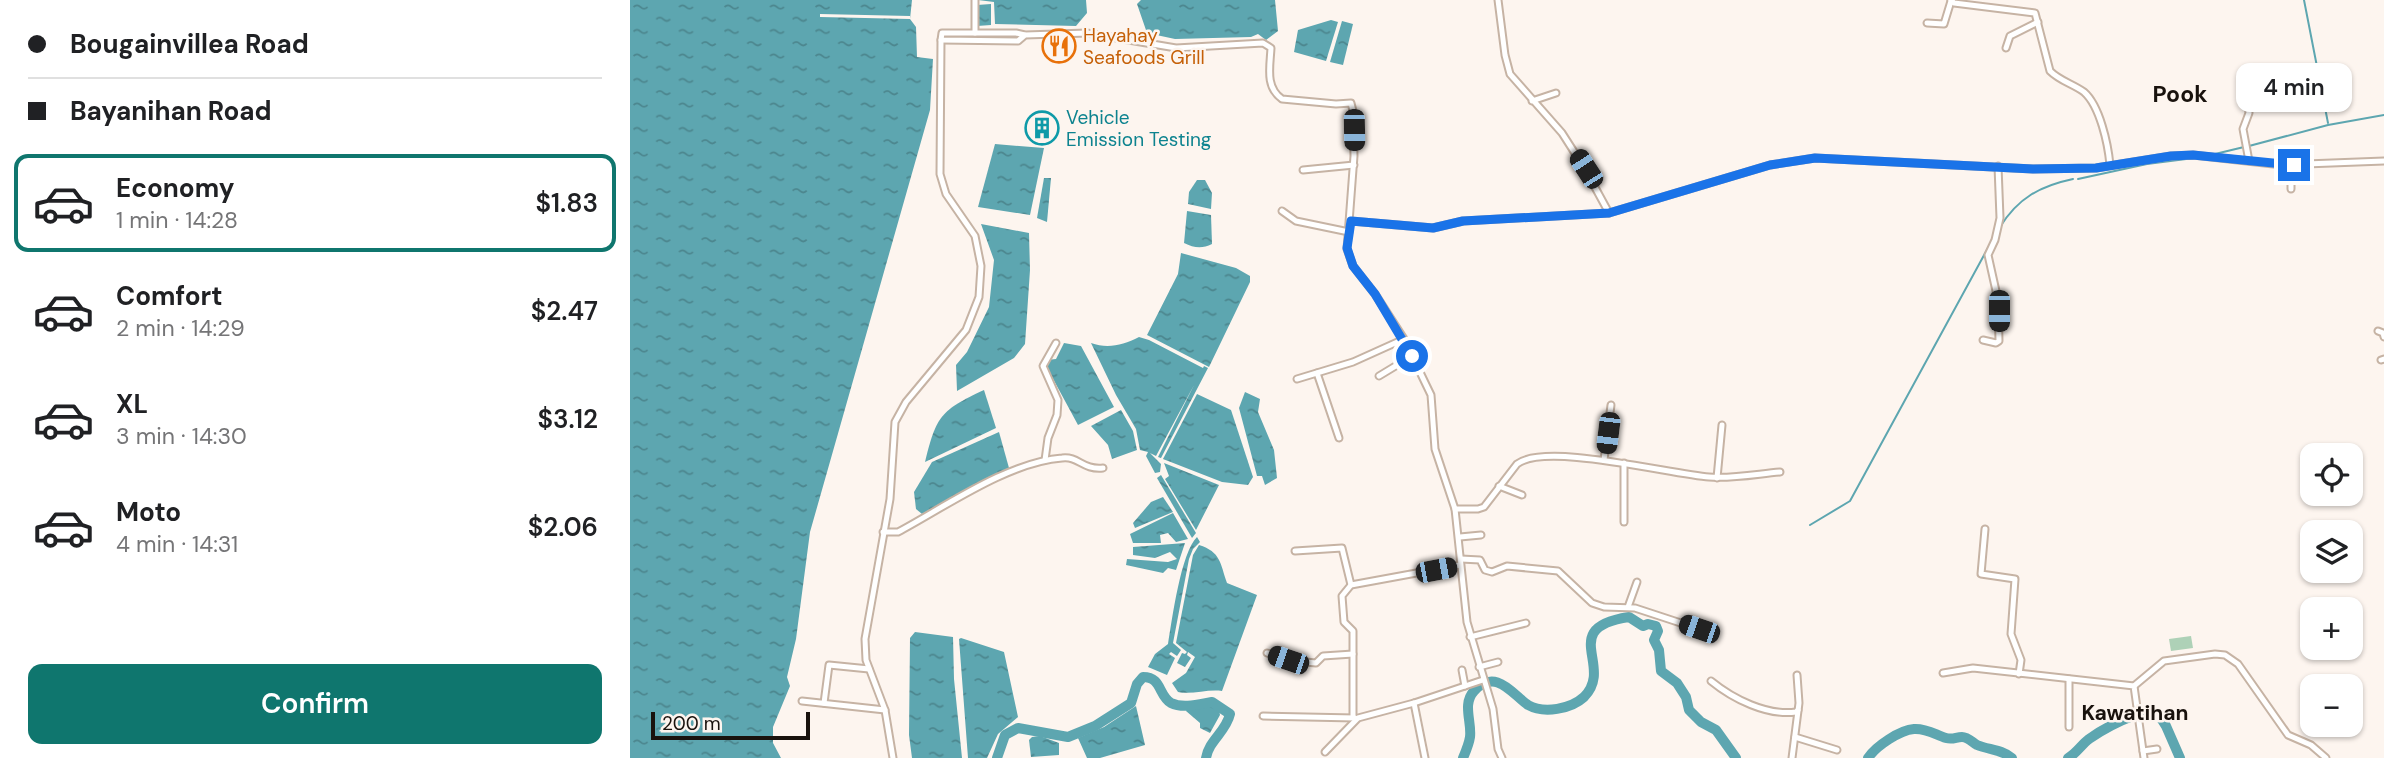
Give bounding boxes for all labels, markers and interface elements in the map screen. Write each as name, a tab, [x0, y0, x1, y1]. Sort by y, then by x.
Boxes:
place label: Hayahay Seafoods Grill	[1083, 23, 1205, 70]
text: Bougainvillea Road	[70, 27, 309, 61]
restaurant icon: Hayahay Seafoods Grill	[1040, 27, 1078, 65]
callout: 4 min	[2236, 64, 2352, 113]
text: 4 min	[2263, 72, 2325, 102]
district label: Pook	[2153, 79, 2207, 109]
text: Bayanihan Road	[70, 94, 272, 128]
place label: Vehicle Emission Testing	[1066, 105, 1212, 152]
building icon: Vehicle Emission Testing	[1023, 109, 1061, 147]
car	[1344, 109, 1365, 151]
car	[1566, 146, 1607, 192]
route end	[2278, 149, 2310, 181]
text: Economy	[116, 171, 234, 205]
icon: car	[32, 172, 95, 235]
text: $1.83	[535, 186, 598, 220]
text: 1 min · 14:28	[116, 205, 238, 235]
text: Comfort	[116, 279, 222, 313]
icon: car	[32, 280, 95, 343]
car	[1989, 290, 2010, 332]
text: $2.47	[531, 294, 598, 328]
text: 2 min · 14:29	[116, 313, 245, 343]
route start	[1396, 340, 1428, 372]
text: XL	[116, 387, 148, 421]
icon: car	[32, 388, 95, 451]
text: $3.12	[537, 402, 598, 436]
car	[1596, 411, 1621, 455]
text: 3 min · 14:30	[116, 421, 247, 451]
map controls	[2300, 443, 2363, 737]
button: locate	[2300, 443, 2363, 506]
text: Moto	[116, 495, 181, 529]
icon: car	[32, 496, 95, 559]
text: $2.06	[528, 510, 598, 544]
button: layers	[2300, 520, 2363, 583]
text: 4 min · 14:31	[116, 529, 238, 559]
car	[1414, 556, 1459, 584]
button: +	[2300, 597, 2363, 660]
car	[1676, 612, 1723, 646]
car	[1265, 643, 1312, 677]
button: Confirm	[28, 664, 602, 744]
button: −	[2300, 674, 2363, 737]
district label: Kawatihan	[2081, 699, 2189, 727]
scale bar	[651, 709, 810, 741]
text: 200 m	[662, 711, 721, 736]

